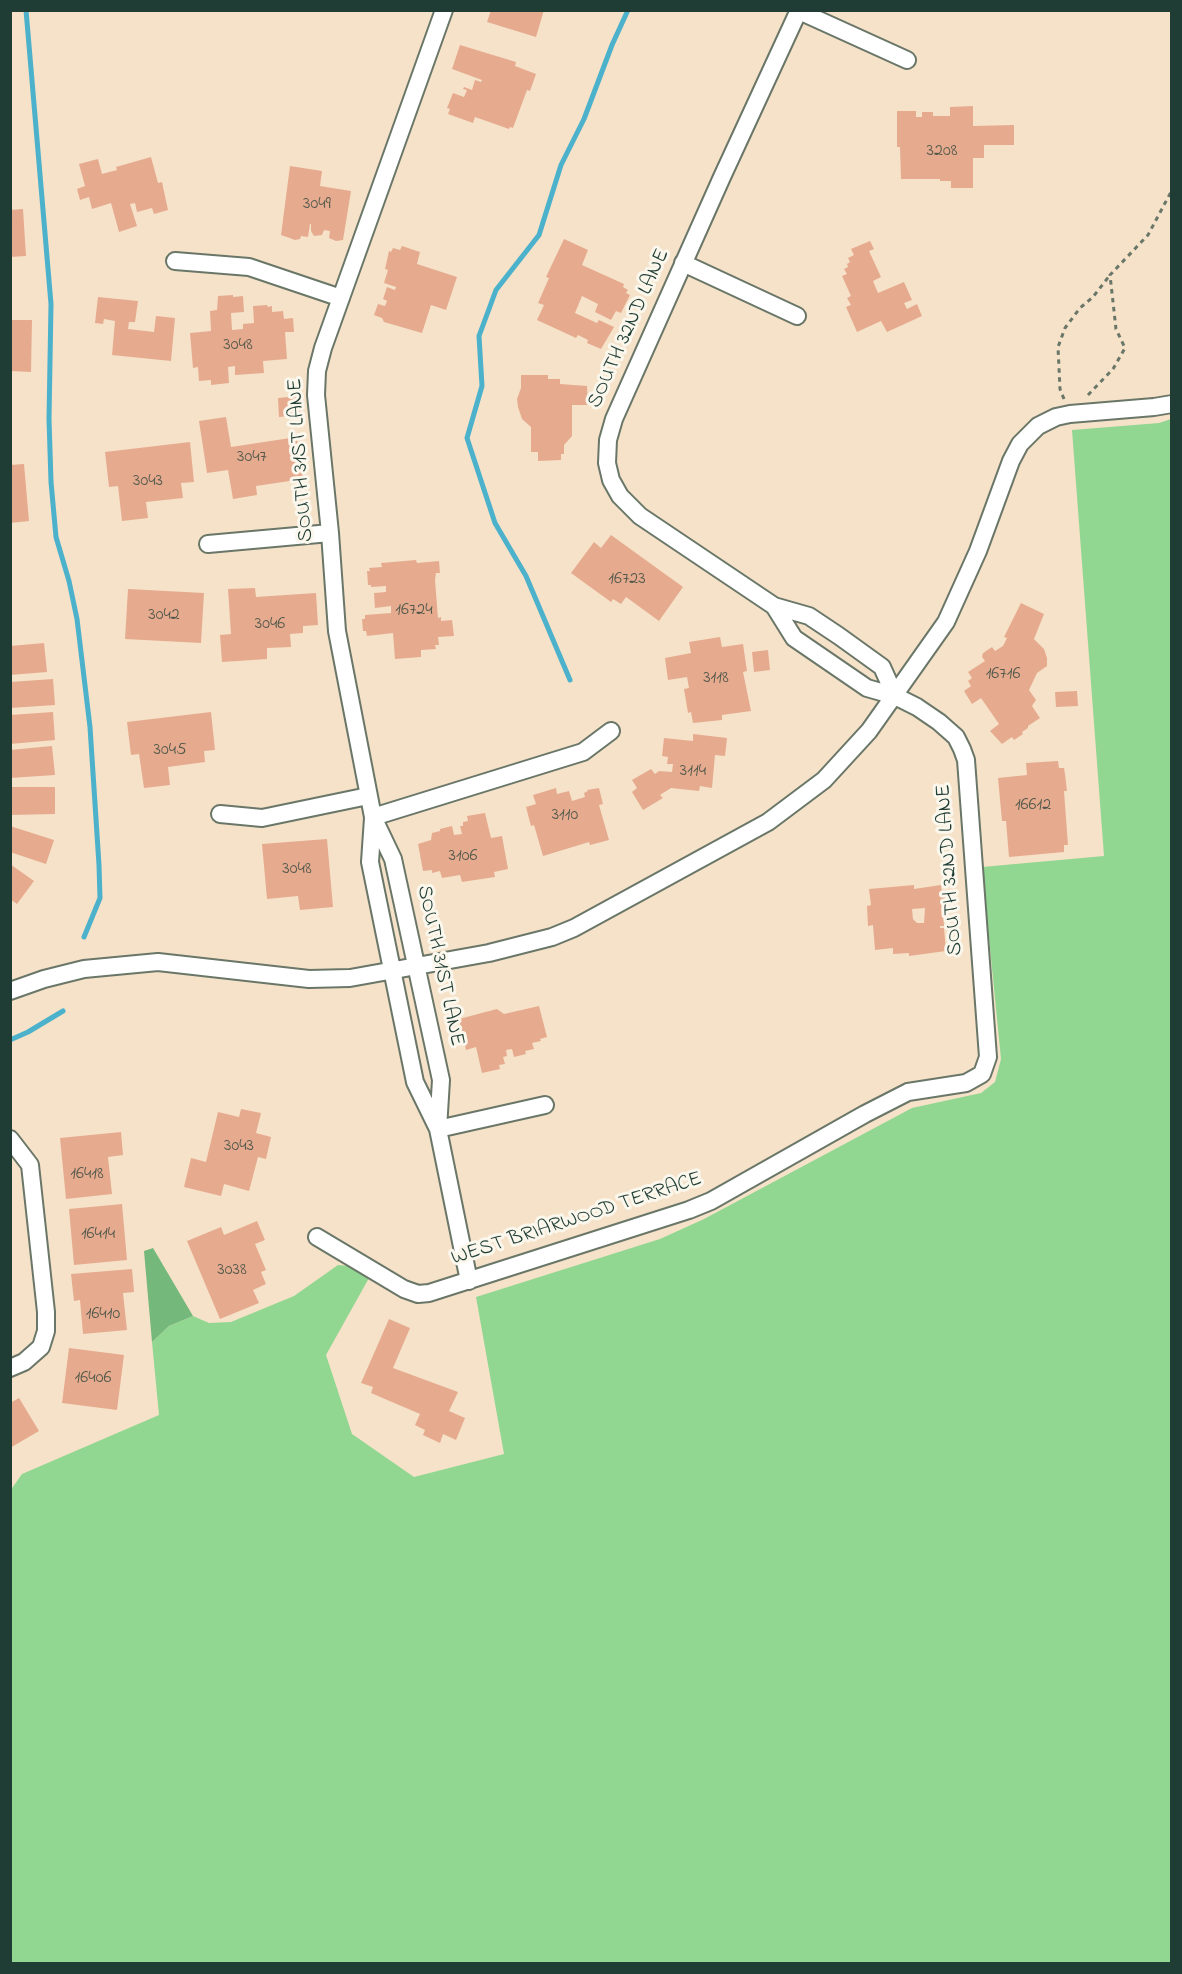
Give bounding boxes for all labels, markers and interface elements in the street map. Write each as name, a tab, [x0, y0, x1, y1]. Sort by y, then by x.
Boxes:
house number: 3208	[927, 141, 957, 163]
house number: 3049	[303, 194, 331, 216]
street label: SOUTH 32ND LANE	[584, 245, 676, 413]
house number: 3048	[223, 335, 253, 357]
street label: SOUTH 31ST LANE	[284, 377, 320, 543]
house number: 3047	[237, 447, 267, 469]
house number: 3043	[133, 471, 163, 493]
house number: 16723	[608, 569, 646, 591]
house number: 16724	[395, 600, 433, 622]
house number: 3042	[148, 605, 180, 627]
house number: 3046	[255, 614, 285, 636]
house number: 16716	[986, 664, 1020, 686]
house number: 3118	[703, 668, 729, 690]
house number: 3045	[154, 740, 186, 762]
house number: 3114	[680, 761, 706, 783]
street label: SOUTH 32ND LANE	[932, 784, 970, 956]
house number: 16612	[1015, 795, 1051, 817]
house number: 3110	[552, 805, 578, 827]
house number: 3106	[449, 846, 477, 868]
house number: 3048	[282, 859, 312, 881]
street label: SOUTH 31ST LANE	[410, 883, 468, 1049]
house number: 3043	[224, 1136, 254, 1158]
house number: 16418	[70, 1164, 104, 1186]
street label: WEST BRIARWOOD TERRACE	[449, 1168, 705, 1272]
house number: 16414	[81, 1224, 115, 1246]
house number: 3038	[217, 1260, 247, 1282]
house number: 16410	[86, 1304, 120, 1326]
house number: 16406	[75, 1368, 111, 1390]

